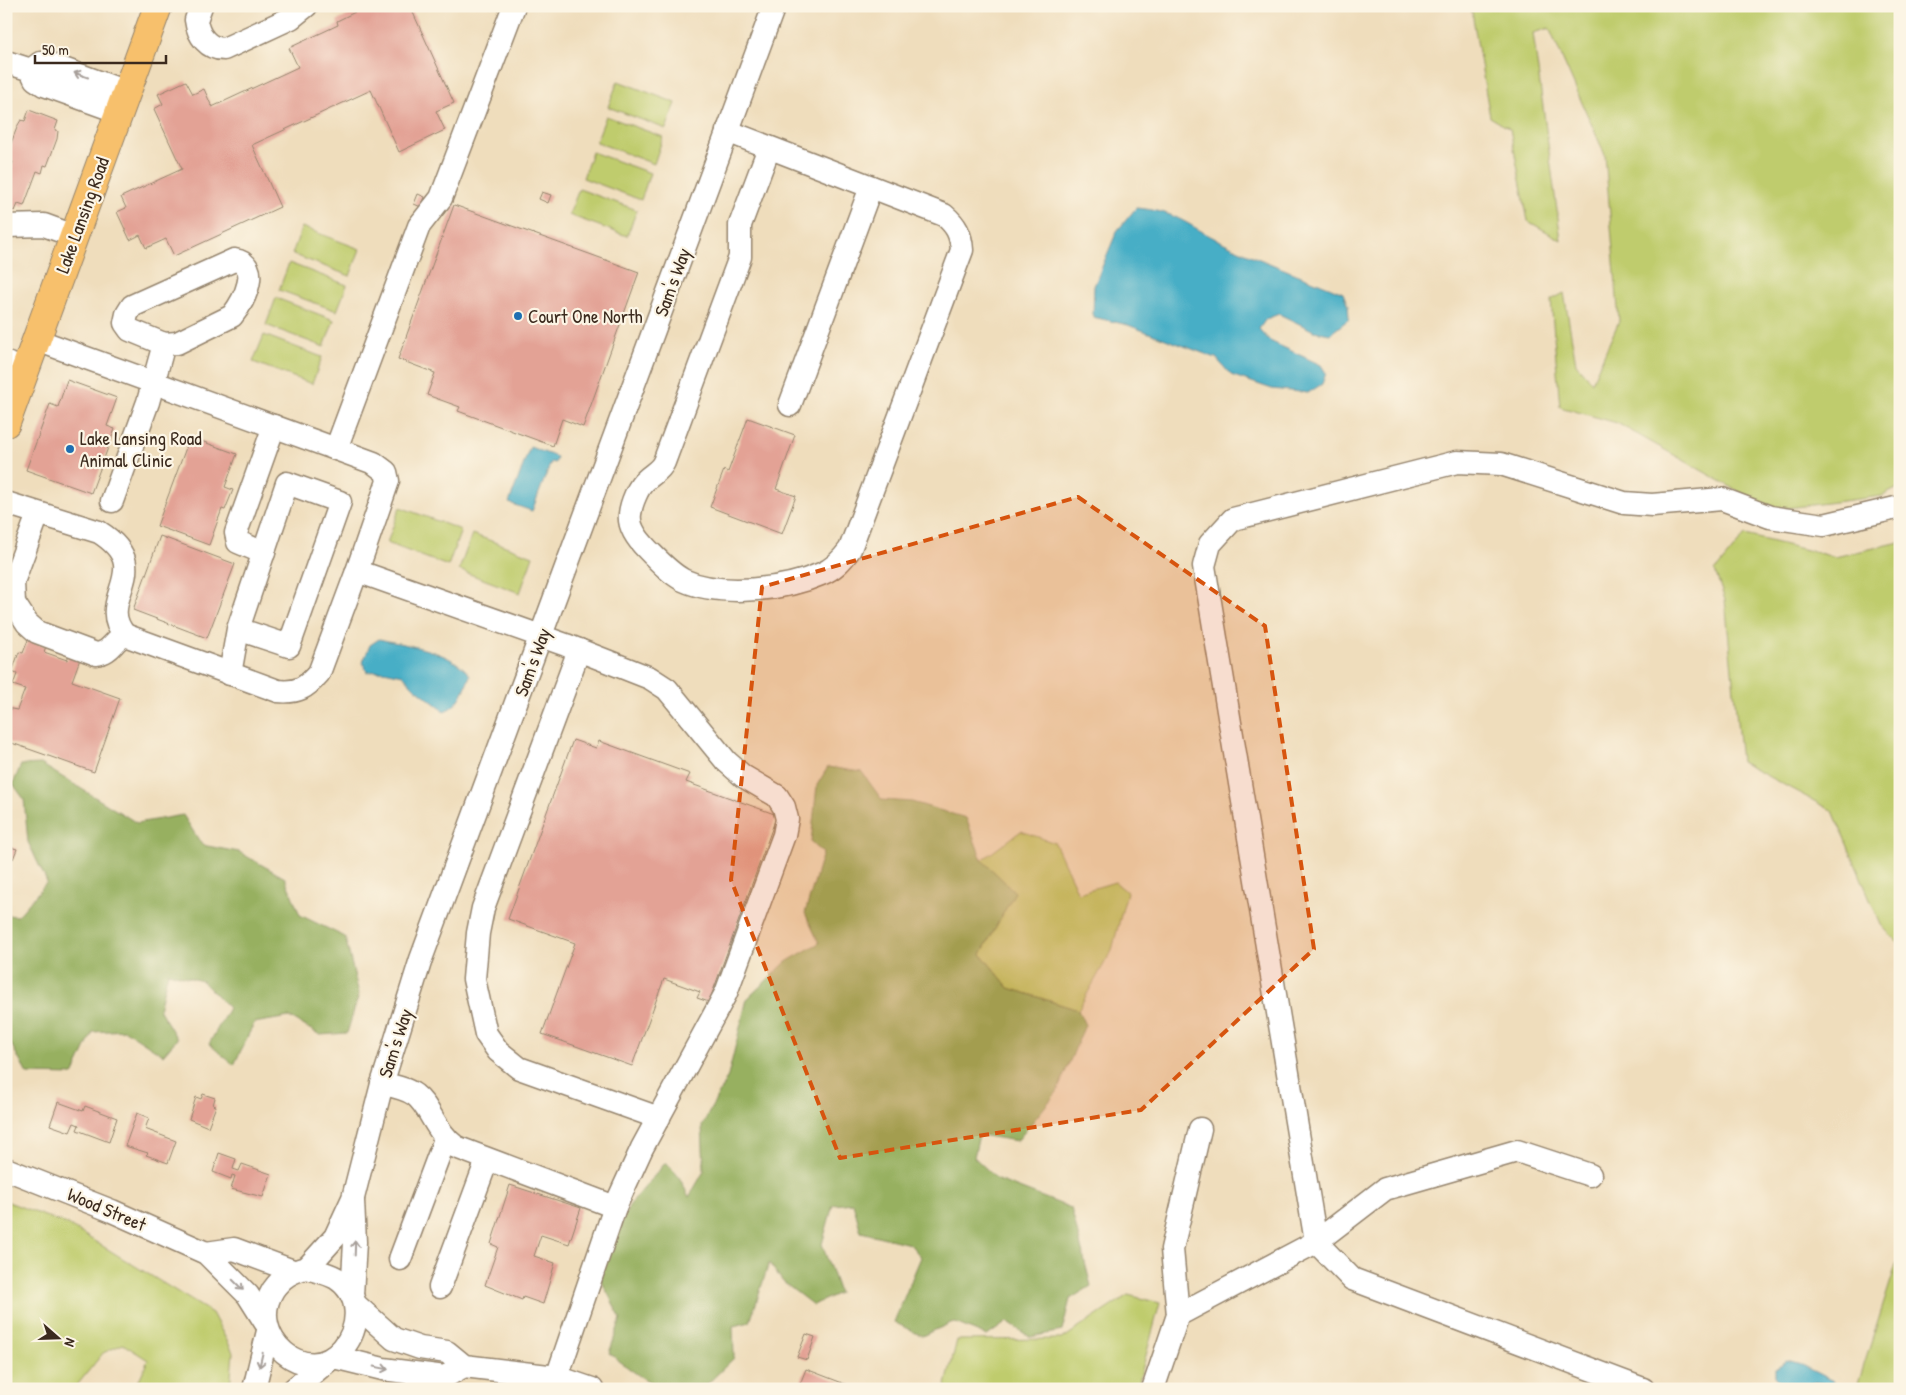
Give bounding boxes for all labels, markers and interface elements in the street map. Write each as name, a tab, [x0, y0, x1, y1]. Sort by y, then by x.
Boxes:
scale bar	[35, 32, 166, 64]
text: 50 m	[42, 39, 69, 60]
one-way arrow	[73, 70, 89, 79]
street label: Lake Lansing Road	[49, 153, 115, 277]
street label: Sam's Way	[648, 244, 696, 320]
place label: Court One North	[528, 303, 643, 329]
marker: Court One North	[512, 310, 524, 322]
place label: Lake Lansing Road Animal Clinic	[80, 425, 202, 473]
marker: Lake Lansing Road Animal Clinic	[64, 443, 76, 455]
street label: Sam's Way	[508, 624, 556, 700]
street label: Sam's Way	[372, 1005, 418, 1081]
street label: Wood Street	[64, 1181, 151, 1237]
one-way arrow	[350, 1240, 359, 1256]
one-way arrow	[232, 1279, 244, 1291]
north arrow	[32, 1312, 82, 1362]
text: N	[60, 1336, 81, 1350]
one-way arrow	[256, 1351, 265, 1367]
one-way arrow	[373, 1364, 389, 1374]

